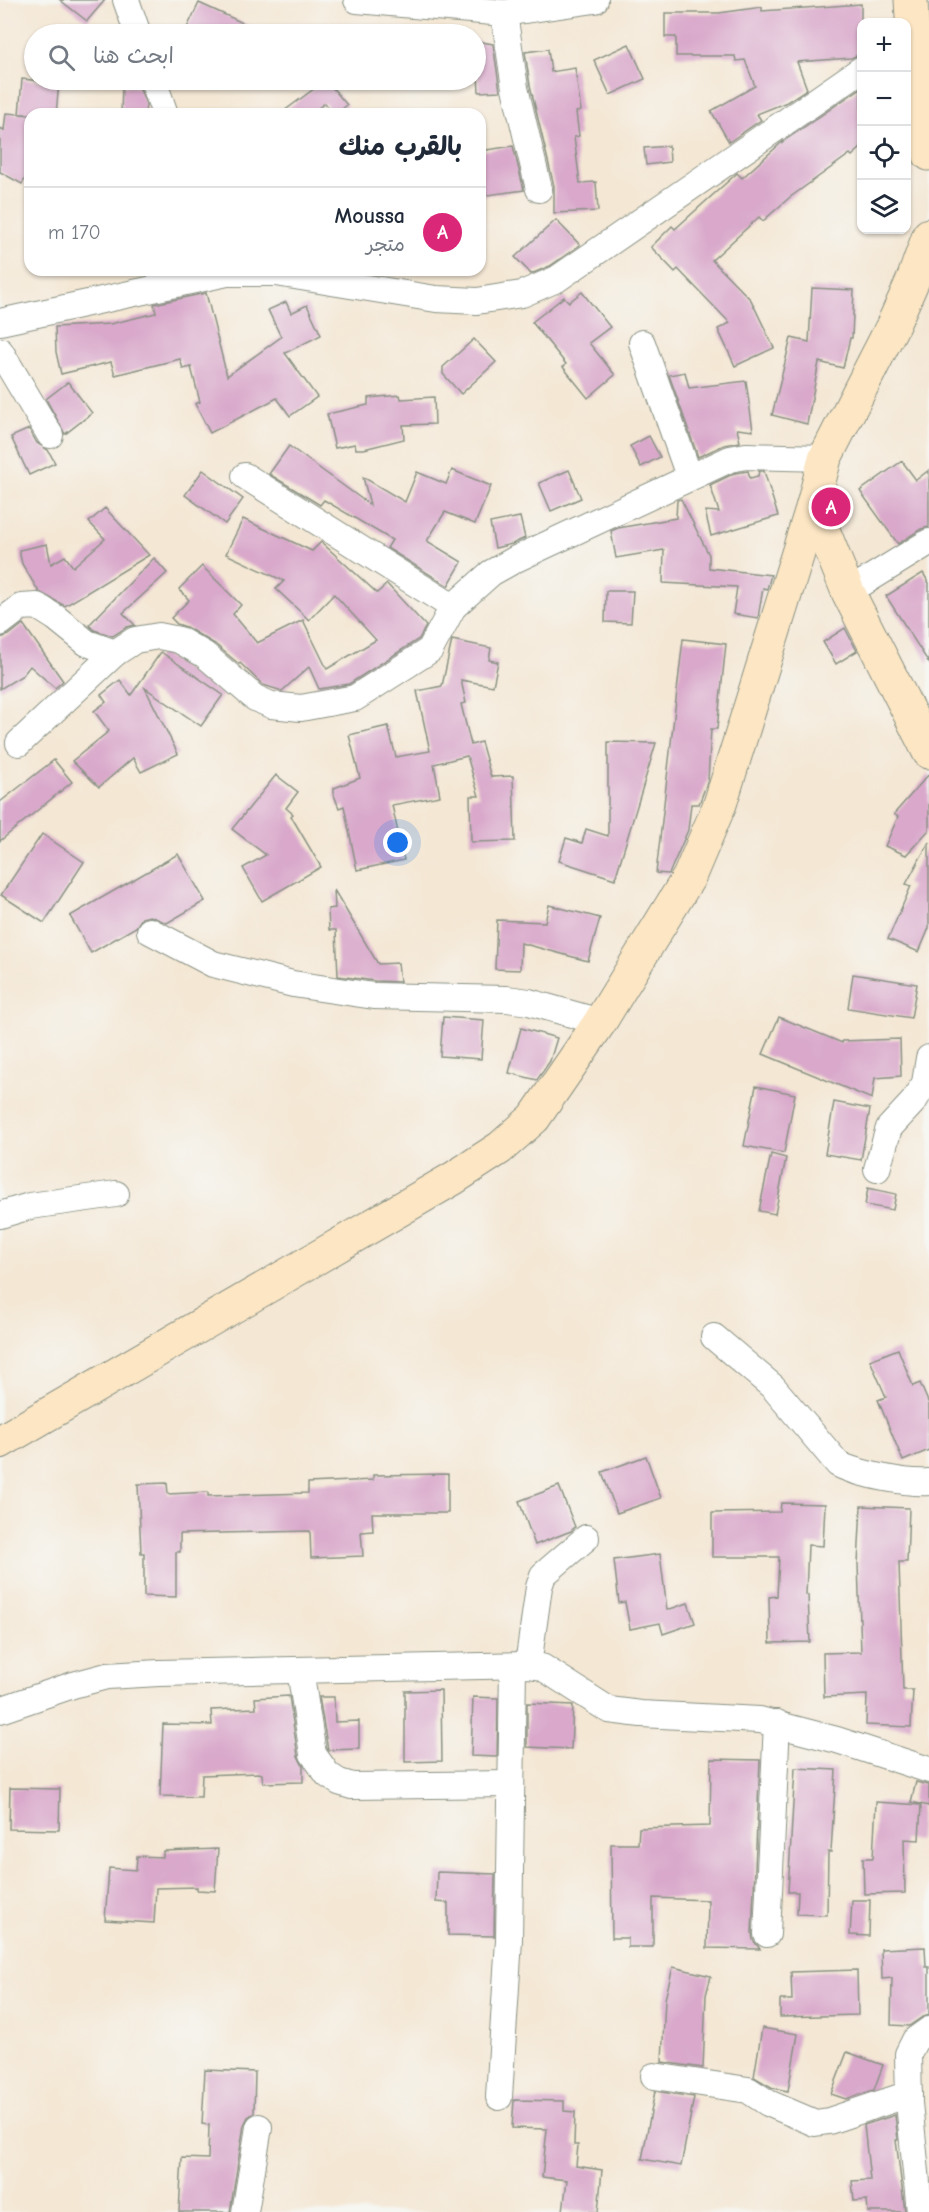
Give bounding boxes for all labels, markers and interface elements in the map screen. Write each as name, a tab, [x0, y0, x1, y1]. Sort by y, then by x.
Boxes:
map controls	[857, 18, 911, 234]
button: +	[857, 18, 911, 72]
search box	[24, 24, 486, 90]
icon: search	[45, 41, 78, 74]
text: ابحث هنا	[93, 43, 174, 69]
button: −	[857, 72, 911, 126]
button: locate	[857, 126, 911, 180]
text: بالقرب منك	[339, 132, 462, 162]
button: layers	[857, 180, 911, 234]
text: Moussa	[335, 203, 405, 229]
text: 170 m	[48, 221, 101, 244]
text: A	[437, 221, 448, 244]
text: متجر	[366, 233, 405, 256]
pin: A	[812, 484, 850, 530]
your location	[383, 828, 412, 857]

